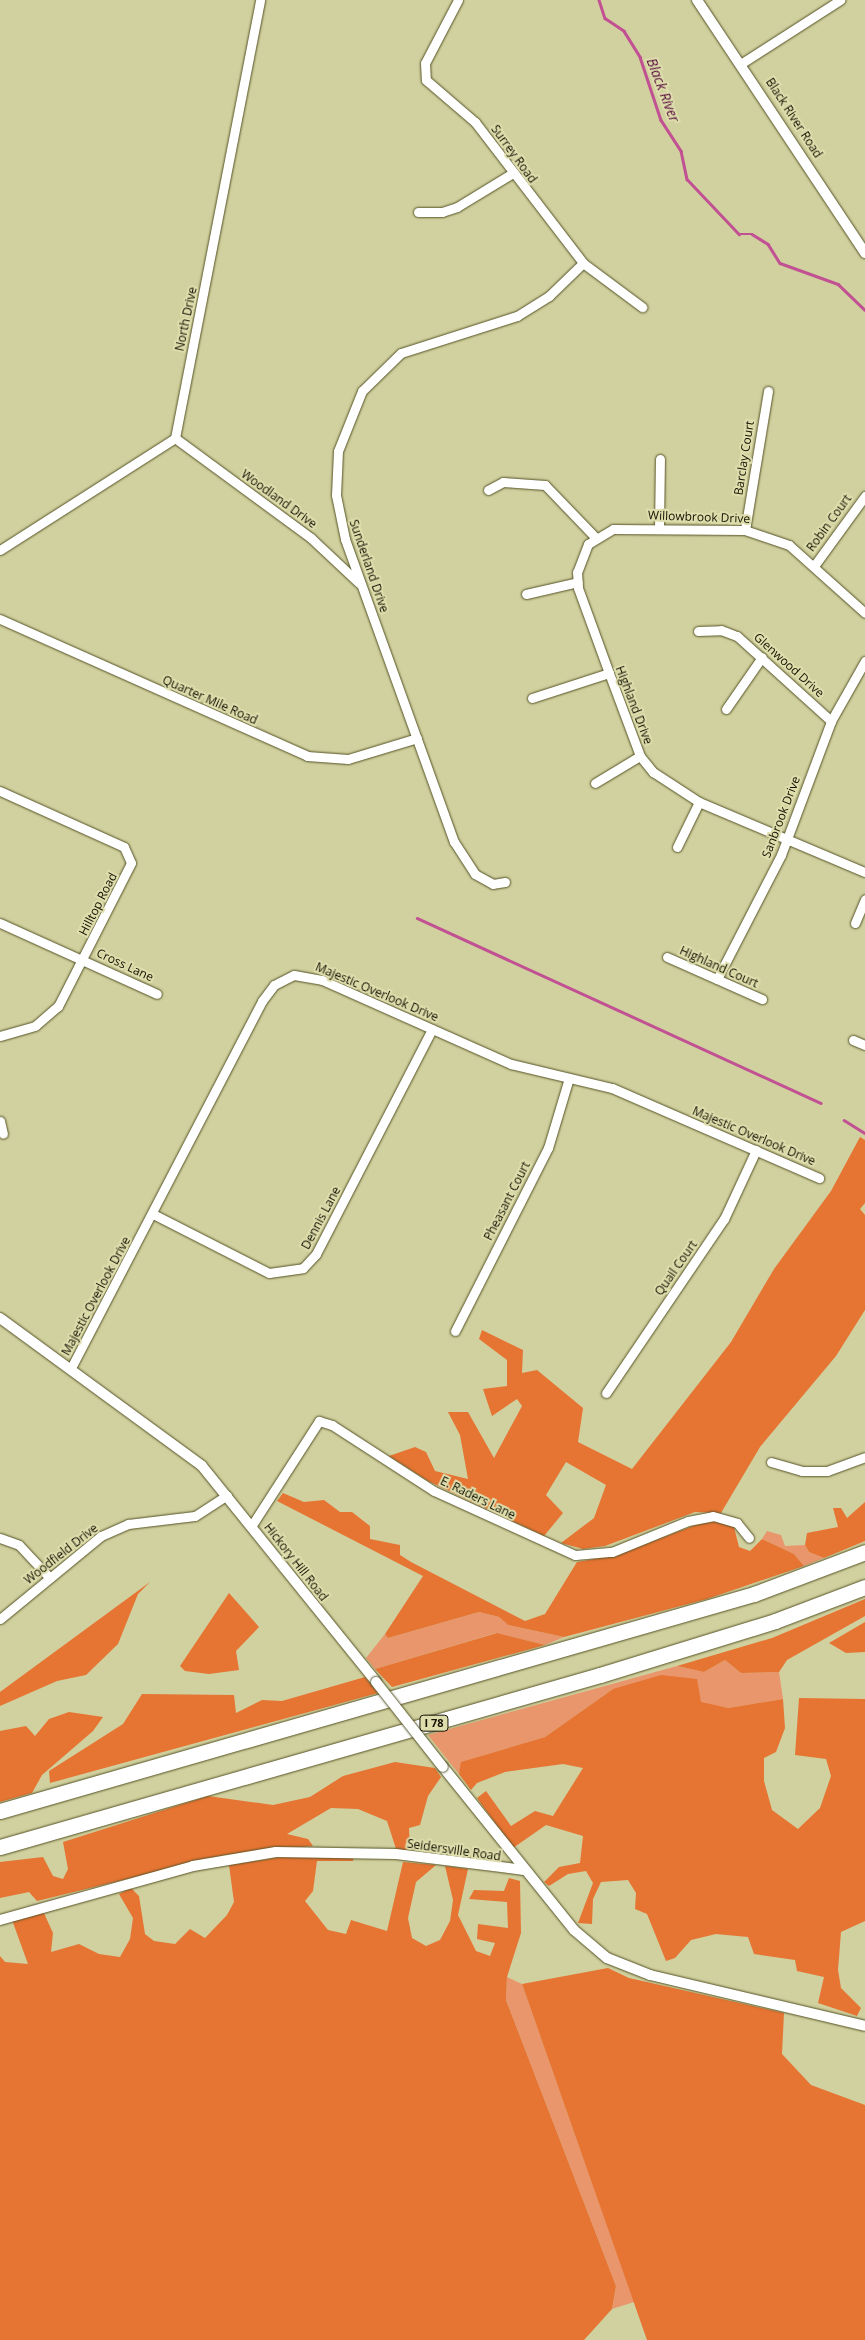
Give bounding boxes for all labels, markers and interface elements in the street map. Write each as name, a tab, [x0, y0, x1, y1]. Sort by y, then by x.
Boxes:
water label: Black River	[643, 56, 683, 124]
street label: Black River Road	[763, 75, 825, 161]
street label: Surrey Road	[488, 122, 540, 186]
street label: North Drive	[172, 286, 200, 352]
street label: Barclay Court	[731, 420, 757, 496]
street label: Woodland Drive	[238, 467, 320, 531]
street label: Robin Court	[804, 492, 854, 554]
street label: Willowbrook Drive	[648, 508, 750, 526]
street label: Sunderland Drive	[346, 518, 392, 614]
street label: Glenwood Drive	[751, 630, 827, 700]
street label: Highland Drive	[612, 664, 656, 746]
street label: Quarter Mile Road	[160, 673, 260, 727]
street label: Sanbrook Drive	[759, 774, 803, 860]
street label: Hilltop Road	[76, 870, 120, 938]
street label: Highland Court	[677, 943, 761, 991]
street label: Cross Lane	[94, 946, 156, 984]
street label: Majestic Overlook Drive	[313, 960, 441, 1024]
street label: Majestic Overlook Drive	[690, 1104, 818, 1168]
street label: Pheasant Court	[481, 1159, 533, 1243]
street label: Dennis Lane	[298, 1184, 344, 1252]
street label: Majestic Overlook Drive	[59, 1234, 133, 1358]
street label: Quail Court	[652, 1238, 700, 1298]
street label: E. Raders Lane	[438, 1474, 518, 1522]
street label: Hickory Hill Road	[261, 1520, 331, 1604]
street label: Woodfield Drive	[21, 1521, 101, 1587]
road number: I 78	[419, 1715, 449, 1732]
street label: Seidersville Road	[406, 1836, 502, 1864]

